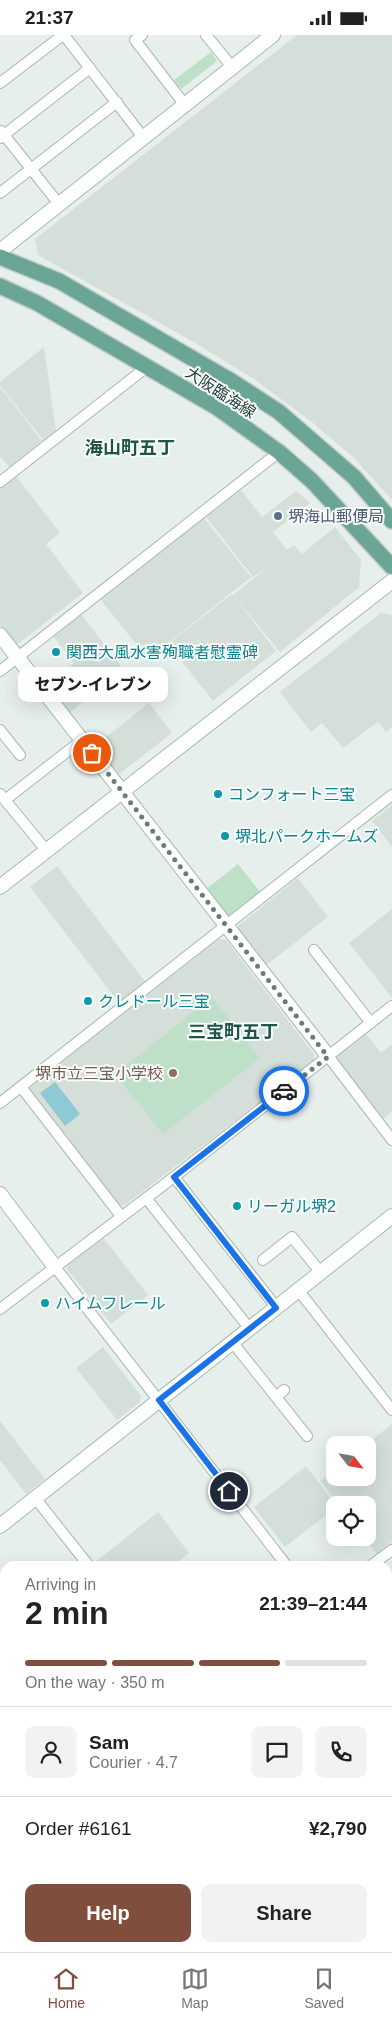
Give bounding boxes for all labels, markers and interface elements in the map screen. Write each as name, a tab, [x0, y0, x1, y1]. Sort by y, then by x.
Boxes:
text: 21:37	[25, 7, 74, 28]
street label: 大阪臨海線	[183, 364, 259, 421]
district label: 海山町五丁	[85, 438, 175, 458]
place label: 堺海山郵便局	[288, 508, 384, 525]
marker: 堺海山郵便局	[272, 510, 284, 522]
place label: 関西大風水害殉職者慰霊碑	[66, 644, 258, 661]
marker: 関西大風水害殉職者慰霊碑	[50, 646, 62, 658]
callout: セブン-イレブン	[17, 668, 167, 703]
text: セブン-イレブン	[34, 676, 152, 693]
pin	[71, 732, 113, 774]
icon: bag	[78, 739, 106, 767]
place label: コンフォート三宝	[228, 786, 356, 803]
marker: コンフォート三宝	[212, 788, 224, 800]
place label: 堺北パークホームズ	[235, 828, 379, 845]
marker: 堺北パークホームズ	[219, 830, 231, 842]
place label: クレドール三宝	[98, 993, 210, 1010]
marker: クレドール三宝	[82, 995, 94, 1007]
district label: 三宝町五丁	[188, 1022, 278, 1042]
place label: 堺市立三宝小学校	[35, 1065, 163, 1082]
courier	[259, 1066, 309, 1116]
marker: 堺市立三宝小学校	[167, 1067, 179, 1079]
icon: car	[270, 1077, 298, 1105]
place label: リーガル堺2	[247, 1198, 336, 1215]
marker: リーガル堺2	[231, 1200, 243, 1212]
place label: ハイムフレール	[55, 1295, 165, 1312]
marker: ハイムフレール	[39, 1297, 51, 1309]
north arrow	[326, 1436, 376, 1486]
map controls	[326, 1436, 376, 1546]
pin	[208, 1470, 250, 1512]
icon: home	[215, 1477, 243, 1505]
button: locate	[326, 1496, 376, 1546]
text: Arriving in	[25, 1576, 96, 1593]
text: 21:39–21:44	[259, 1593, 367, 1614]
text: 2 min	[25, 1595, 109, 1631]
text: On the way · 350 m	[25, 1674, 165, 1691]
button: person	[25, 1726, 77, 1778]
button: chat	[251, 1726, 303, 1778]
button: phone	[315, 1726, 367, 1778]
text: Sam	[89, 1732, 129, 1753]
text: Courier · 4.7	[89, 1754, 178, 1771]
text: Order #6161	[25, 1818, 132, 1839]
text: ¥2,790	[309, 1818, 367, 1839]
button: Help	[25, 1884, 191, 1942]
button: Share	[201, 1884, 367, 1942]
tab: Home	[48, 1965, 85, 2011]
tab: Map	[181, 1965, 209, 2011]
tab: Saved	[304, 1965, 344, 2011]

